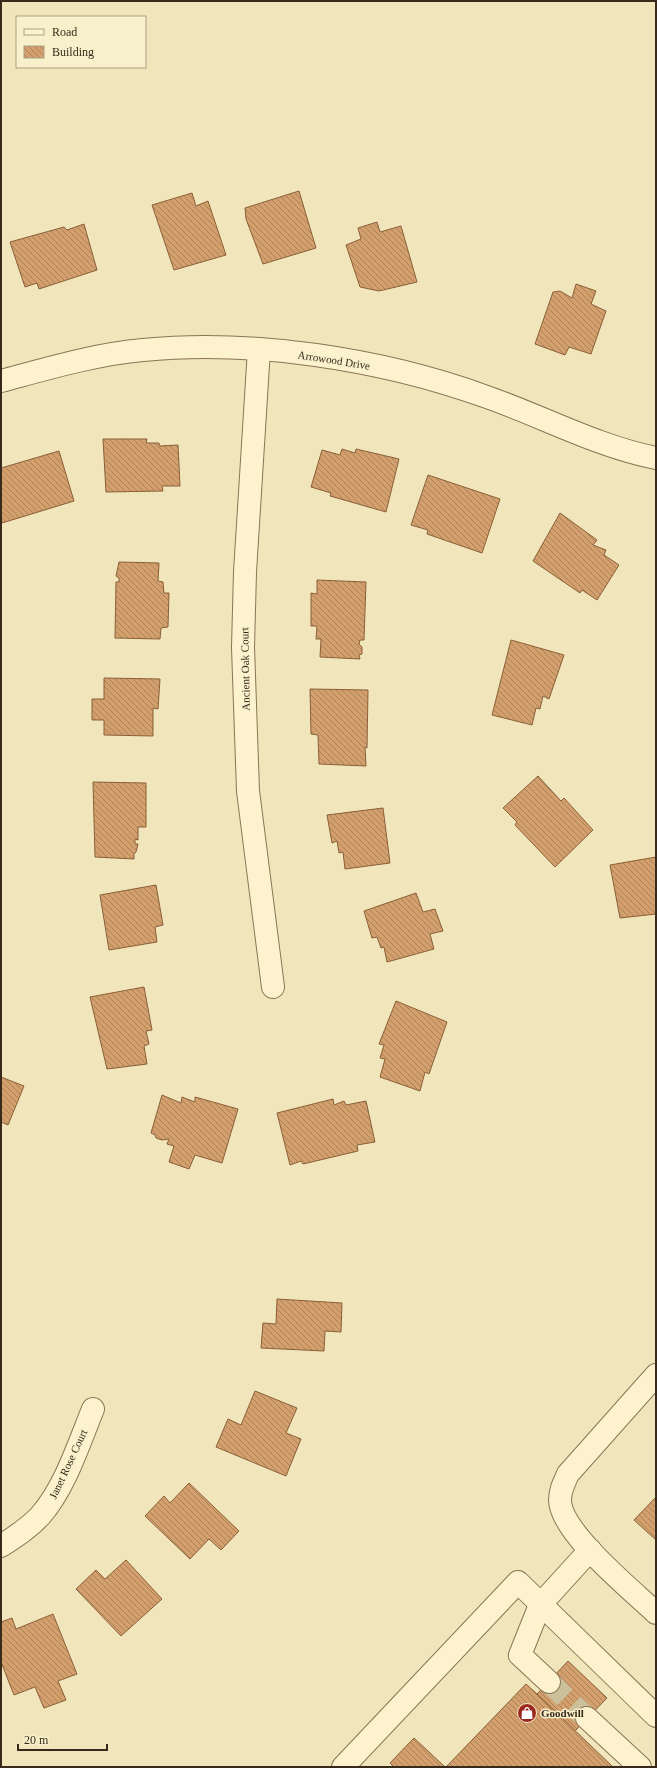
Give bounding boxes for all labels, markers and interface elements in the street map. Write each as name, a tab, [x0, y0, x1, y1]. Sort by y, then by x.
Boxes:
legend	[16, 16, 146, 68]
text: Road	[52, 25, 77, 39]
text: Building	[52, 45, 94, 59]
street label: Arrowood Drive	[297, 348, 371, 372]
street label: Ancient Oak Court	[238, 627, 252, 711]
street label: Janet Rose Court	[47, 1427, 89, 1501]
shop icon: Goodwill	[516, 1702, 538, 1724]
place label: Goodwill	[541, 1707, 584, 1719]
scale bar	[18, 1726, 107, 1752]
text: 20 m	[24, 1733, 49, 1747]

